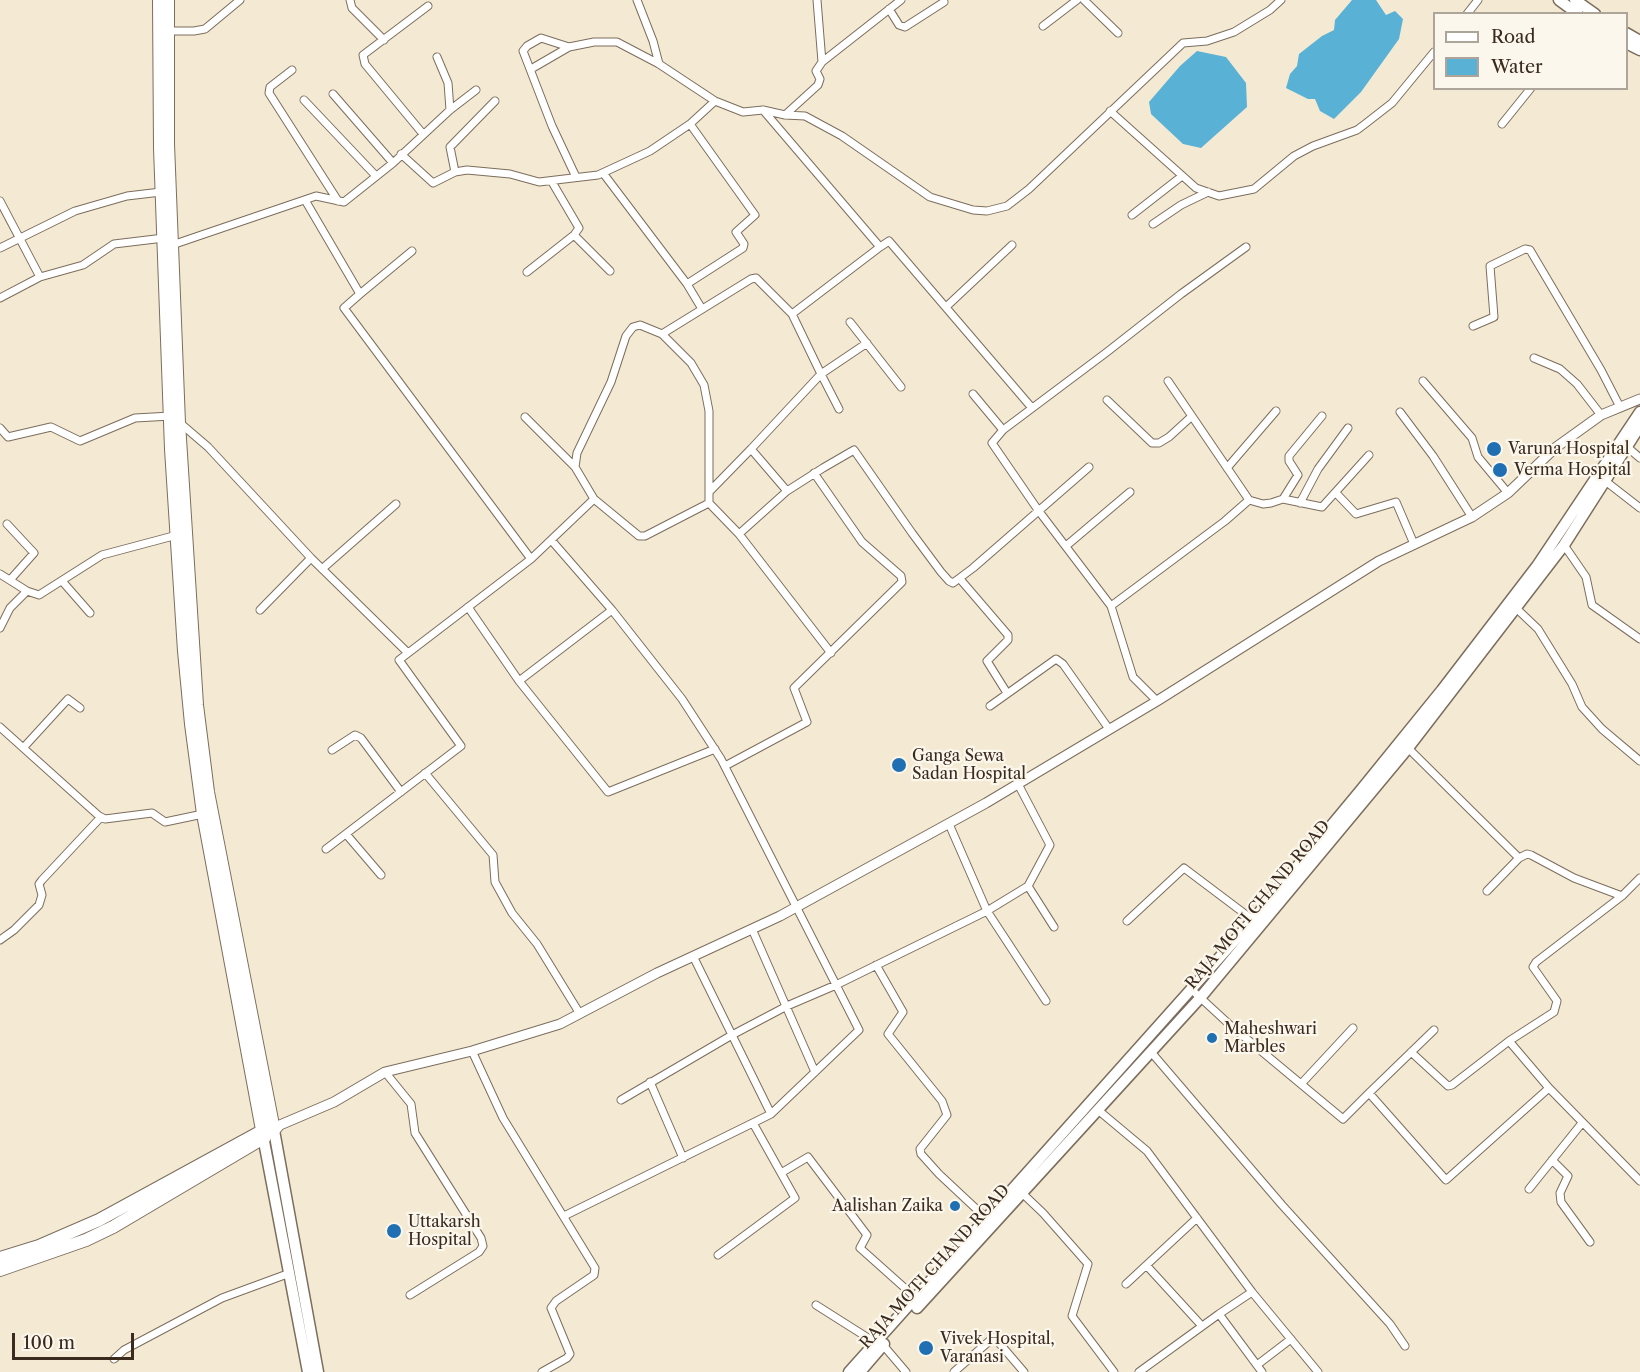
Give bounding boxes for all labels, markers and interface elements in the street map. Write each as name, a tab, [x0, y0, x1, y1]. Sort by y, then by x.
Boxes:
legend	[1433, 12, 1628, 90]
text: Road	[1491, 26, 1536, 48]
text: Water	[1491, 56, 1543, 78]
place label: Varuna Hospital	[1508, 439, 1630, 459]
marker: Varuna Hospital	[1485, 440, 1503, 458]
place label: Verma Hospital	[1514, 460, 1631, 480]
marker: Verma Hospital	[1491, 461, 1509, 479]
place label: Ganga Sewa Sadan Hospital	[912, 746, 1026, 784]
marker: Ganga Sewa Sadan Hospital	[890, 756, 908, 774]
street label: RAJA MOTI CHAND ROAD	[1182, 817, 1334, 993]
place label: Maheshwari Marbles	[1224, 1019, 1317, 1057]
marker: Maheshwari Marbles	[1205, 1031, 1219, 1045]
street label: RAJA MOTI CHAND ROAD	[856, 1181, 1014, 1353]
place label: Aalishan Zaika	[832, 1196, 943, 1216]
marker: Aalishan Zaika	[948, 1199, 962, 1213]
place label: Uttakarsh Hospital	[408, 1212, 481, 1250]
marker: Uttakarsh Hospital	[385, 1222, 403, 1240]
scale bar	[15, 1321, 136, 1359]
place label: Vivek Hospital, Varanasi	[940, 1329, 1055, 1367]
text: 100 m	[23, 1332, 75, 1354]
marker: Vivek Hospital, Varanasi	[917, 1339, 935, 1357]

